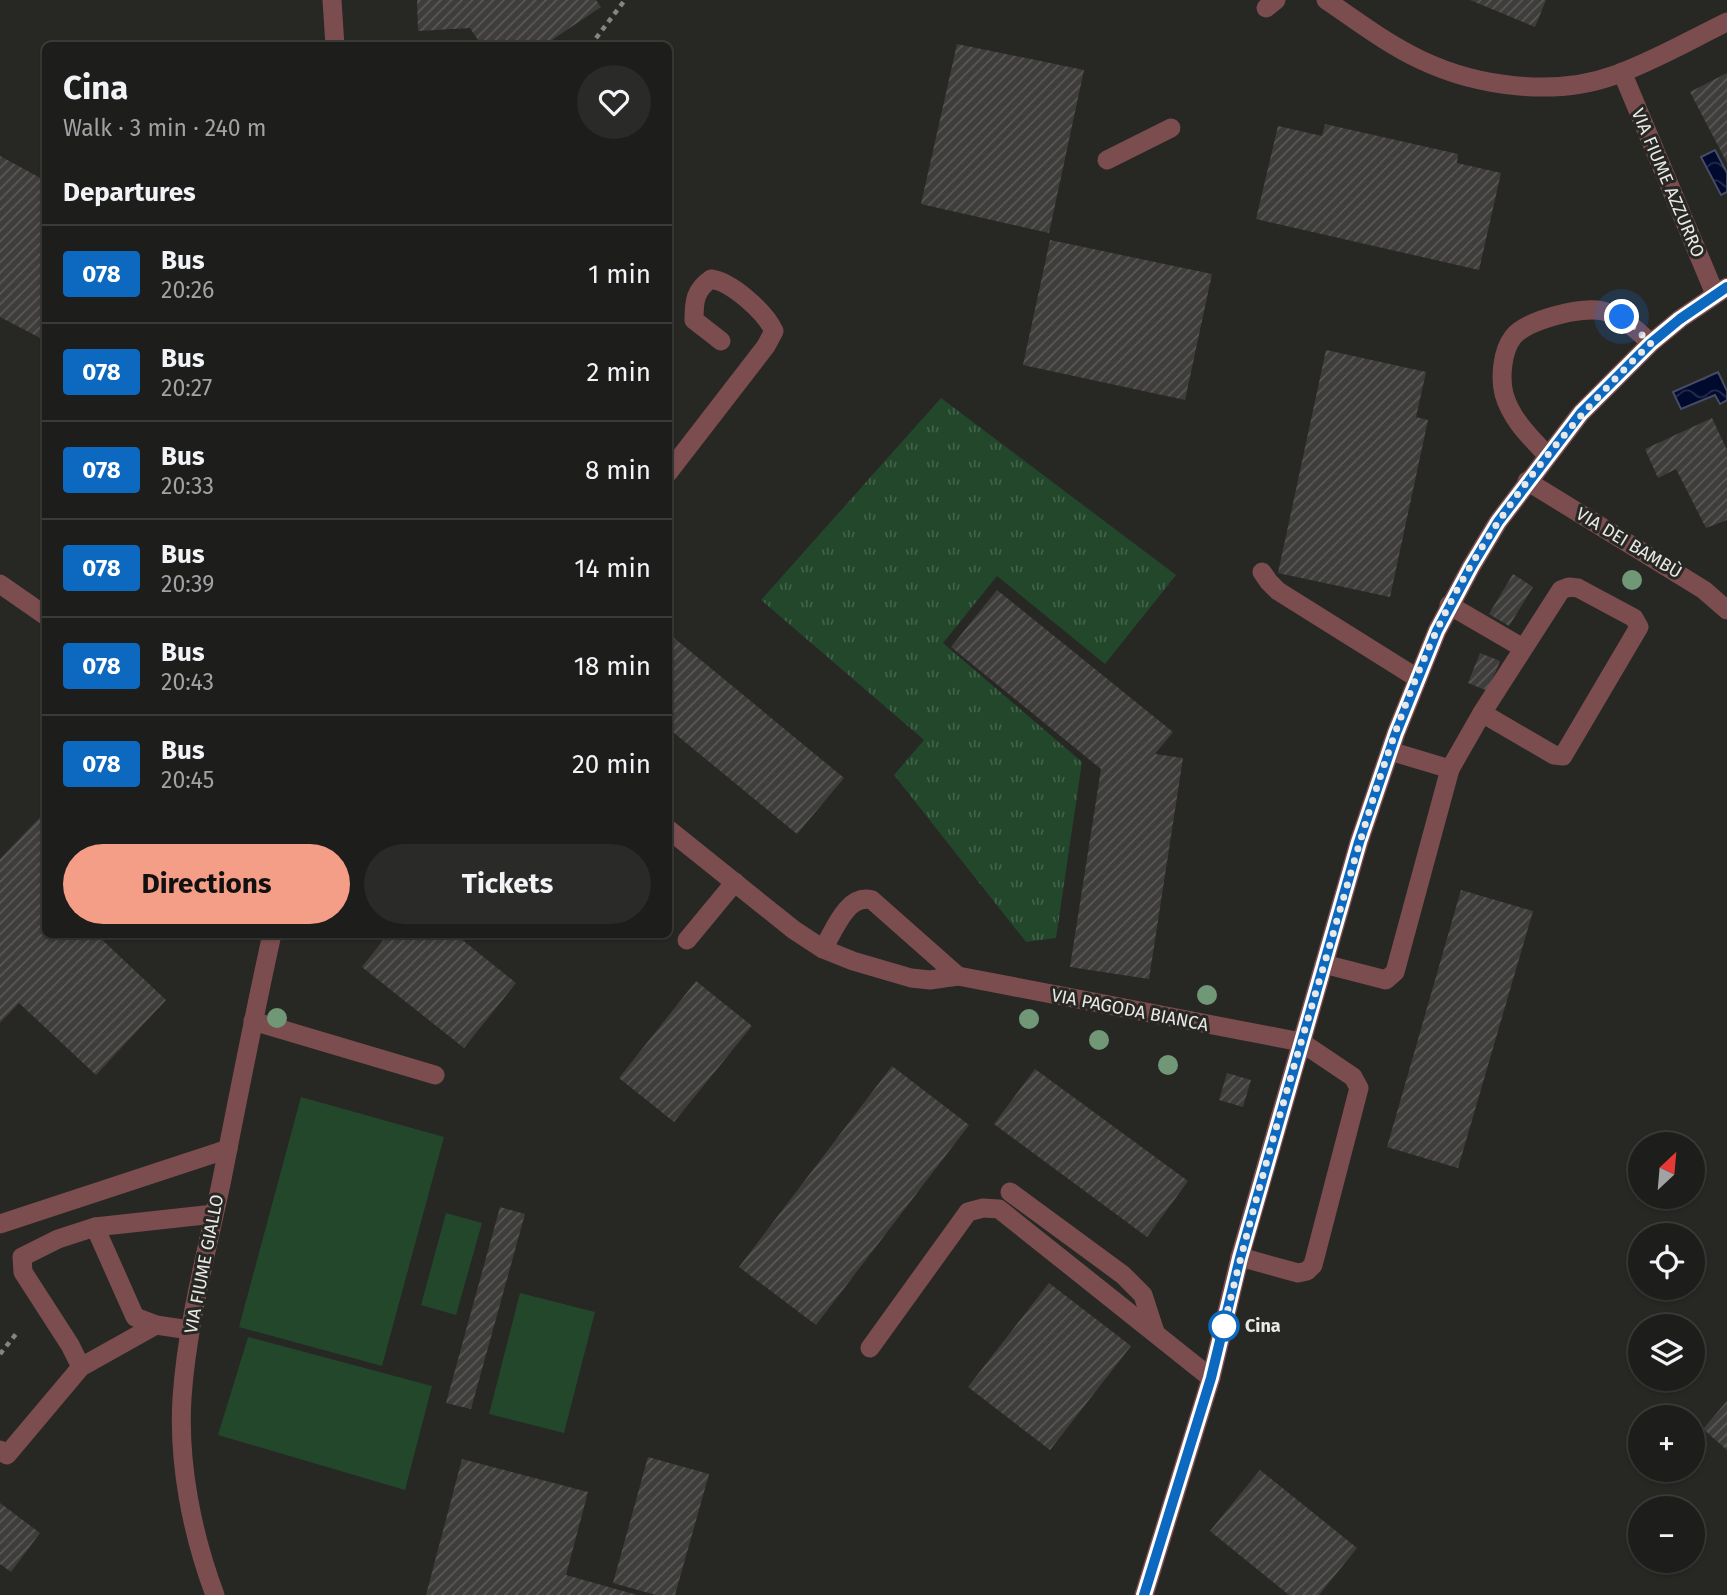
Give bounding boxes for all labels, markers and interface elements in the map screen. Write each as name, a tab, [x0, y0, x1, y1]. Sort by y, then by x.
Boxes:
button: heart	[577, 65, 651, 139]
text: Cina	[63, 68, 128, 108]
street label: VIA FIUME AZZURRO	[1627, 105, 1709, 261]
text: Walk · 3 min · 240 m	[63, 114, 266, 142]
text: Departures	[63, 177, 196, 208]
text: Bus	[161, 245, 204, 276]
text: 1 min	[588, 259, 651, 290]
text: 078	[82, 260, 121, 288]
text: 20:26	[161, 276, 214, 304]
your location	[1604, 299, 1639, 334]
text: Bus	[161, 343, 204, 374]
text: 2 min	[586, 357, 651, 388]
text: 078	[82, 358, 121, 386]
text: 20:27	[161, 374, 212, 402]
text: Bus	[161, 441, 204, 472]
text: 8 min	[585, 455, 651, 486]
text: 078	[82, 456, 121, 484]
text: 20:33	[161, 472, 214, 500]
street label: VIA DEI BAMBÙ	[1572, 502, 1687, 583]
text: Bus	[161, 539, 204, 570]
text: 14 min	[574, 553, 651, 584]
text: 078	[82, 554, 121, 582]
text: 20:39	[161, 570, 214, 598]
text: Bus	[161, 637, 204, 668]
text: 18 min	[574, 651, 651, 682]
text: 078	[82, 652, 121, 680]
text: 20:43	[161, 668, 214, 696]
text: Bus	[161, 735, 204, 766]
text: 20 min	[572, 749, 651, 780]
text: 078	[82, 750, 121, 778]
text: 20:45	[161, 766, 214, 794]
button: Directions	[63, 844, 350, 924]
button: Tickets	[364, 844, 651, 924]
street label: VIA PAGODA BIANCA	[1050, 984, 1211, 1036]
north arrow	[1628, 1132, 1704, 1209]
map controls	[1628, 1132, 1705, 1573]
street label: VIA FIUME GIALLO	[180, 1192, 228, 1336]
button: locate	[1628, 1223, 1705, 1300]
marker: Cina	[1209, 1311, 1239, 1341]
button: layers	[1628, 1314, 1705, 1391]
place label: Cina	[1245, 1315, 1281, 1337]
button: +	[1628, 1405, 1705, 1482]
button: −	[1628, 1496, 1705, 1573]

